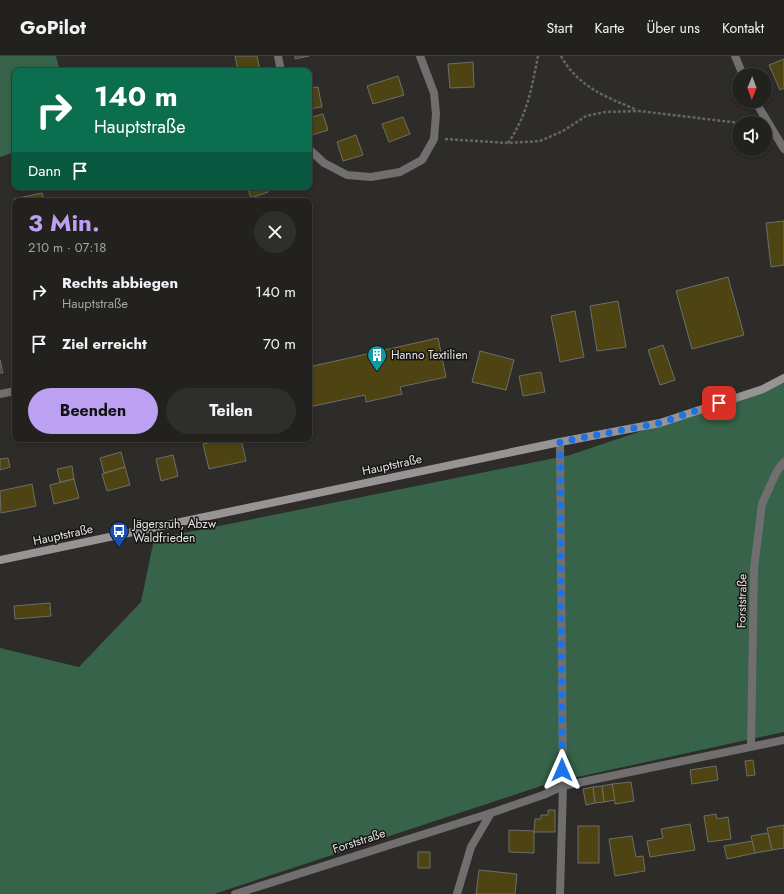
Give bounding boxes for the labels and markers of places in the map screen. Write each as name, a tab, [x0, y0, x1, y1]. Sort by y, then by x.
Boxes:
building icon: Hanno Textilien	[366, 344, 388, 372]
place label: Hanno Textilien	[391, 346, 468, 364]
pin	[702, 386, 736, 420]
place label: Jägersruh, Abzw Waldfrieden	[131, 515, 217, 547]
bus stop icon: Jägersruh, Abzw Waldfrieden	[108, 520, 130, 548]

